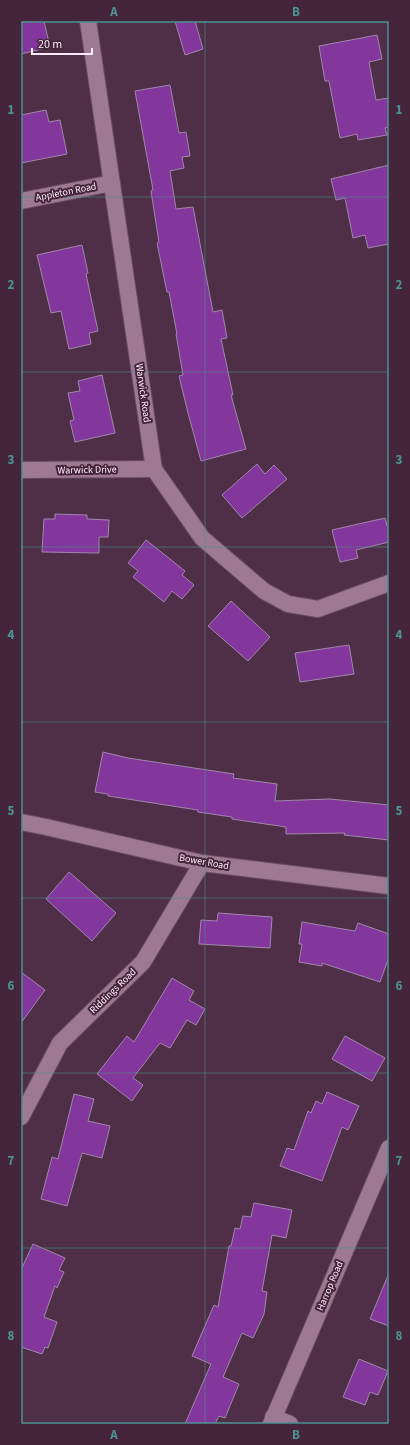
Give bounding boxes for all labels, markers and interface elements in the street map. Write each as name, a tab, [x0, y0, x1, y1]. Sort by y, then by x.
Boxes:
text: A	[109, 3, 118, 21]
text: B	[292, 3, 300, 21]
scale bar	[32, 30, 92, 56]
text: 20 m	[38, 36, 62, 53]
text: 1	[8, 101, 15, 119]
text: 1	[396, 101, 403, 119]
street label: Appleton Road	[34, 179, 98, 205]
text: 2	[8, 276, 15, 294]
text: 2	[396, 276, 403, 294]
street label: Warwick Road	[132, 363, 154, 423]
text: 3	[8, 451, 15, 469]
text: 3	[396, 451, 403, 469]
street label: Warwick Drive	[57, 462, 117, 478]
text: 4	[8, 626, 15, 644]
text: 4	[396, 626, 403, 644]
text: 5	[8, 802, 15, 820]
text: 5	[396, 802, 403, 820]
street label: Bower Road	[178, 851, 230, 873]
street label: Riddings Road	[87, 965, 139, 1017]
text: 6	[8, 977, 15, 995]
text: 6	[396, 977, 403, 995]
text: 7	[8, 1152, 15, 1170]
text: 7	[396, 1152, 403, 1170]
street label: Harrop Road	[313, 1259, 347, 1313]
text: 8	[8, 1327, 15, 1345]
text: 8	[396, 1327, 403, 1345]
text: A	[109, 1426, 118, 1444]
text: B	[292, 1426, 300, 1444]

